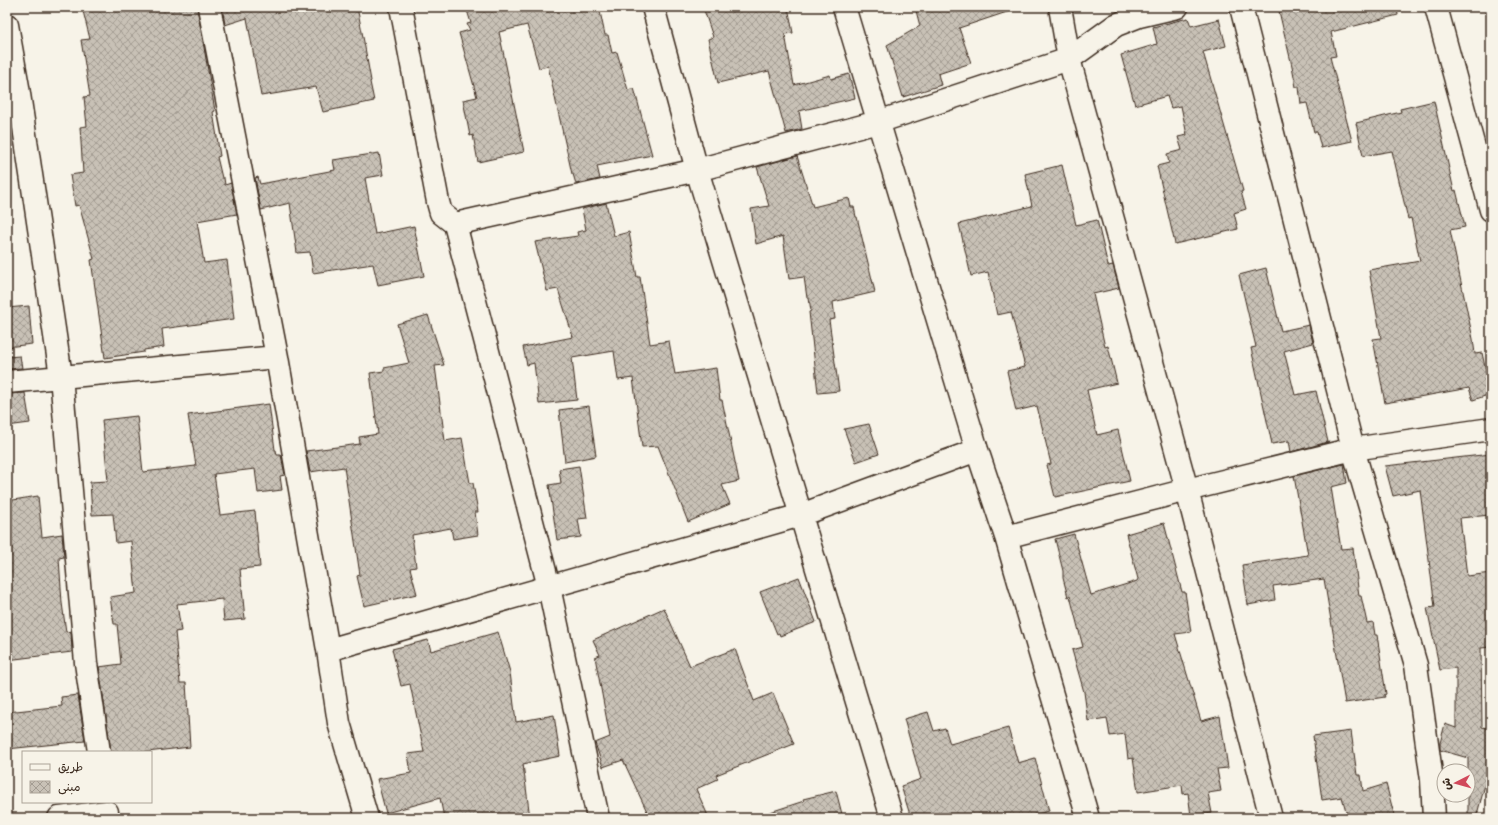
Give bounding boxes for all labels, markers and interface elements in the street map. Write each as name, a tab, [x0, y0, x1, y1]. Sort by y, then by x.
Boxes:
legend	[22, 751, 152, 803]
text: طريق	[58, 759, 83, 776]
north arrow	[1436, 763, 1476, 803]
text: ش	[1438, 777, 1455, 791]
text: مبنى	[58, 779, 81, 796]

